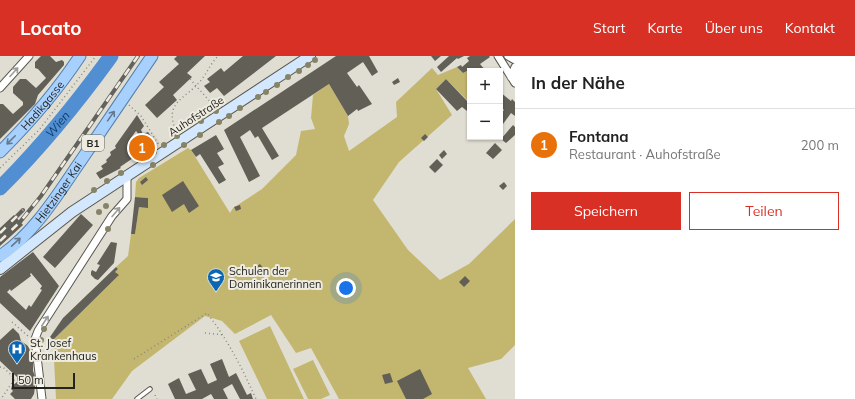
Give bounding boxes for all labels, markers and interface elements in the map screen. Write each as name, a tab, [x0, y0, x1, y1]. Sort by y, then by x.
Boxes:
text: Locato	[20, 16, 81, 40]
text: Start	[593, 19, 625, 37]
text: Karte	[647, 19, 683, 37]
text: Über uns	[705, 19, 763, 37]
text: Kontakt	[785, 19, 835, 37]
one-way arrow	[10, 67, 19, 77]
map controls	[467, 68, 503, 140]
button: +	[467, 68, 503, 104]
text: In der Nähe	[531, 72, 625, 93]
street label: Hadikgasse	[18, 78, 67, 133]
street label: Auhofstraße	[166, 93, 226, 139]
button: −	[467, 104, 503, 140]
water label: Wien	[42, 108, 73, 140]
one-way arrow	[107, 111, 115, 122]
text: Fontana	[569, 127, 629, 146]
pin: 1	[129, 133, 155, 163]
one-way arrow	[6, 135, 16, 145]
road number: B1	[82, 135, 104, 151]
text: 1	[540, 137, 548, 153]
text: 200 m	[801, 137, 839, 153]
text: Restaurant · Auhofstraße	[569, 146, 721, 162]
street label: Hietzinger Kai	[32, 159, 85, 226]
button: Speichern	[531, 192, 681, 230]
button: Teilen	[689, 192, 839, 230]
one-way arrow	[111, 207, 120, 217]
one-way arrow	[11, 237, 21, 247]
place label: Schulen der Dominikanerinnen	[229, 264, 321, 291]
school or university icon: Schulen der Dominikanerinnen	[206, 267, 226, 292]
your location	[336, 278, 356, 298]
one-way arrow	[41, 315, 49, 327]
place label: St. Josef Krankenhaus	[30, 336, 97, 363]
hospital icon: St. Josef Krankenhaus	[7, 339, 27, 364]
scale bar	[12, 371, 75, 390]
text: 50 m	[18, 373, 44, 387]

